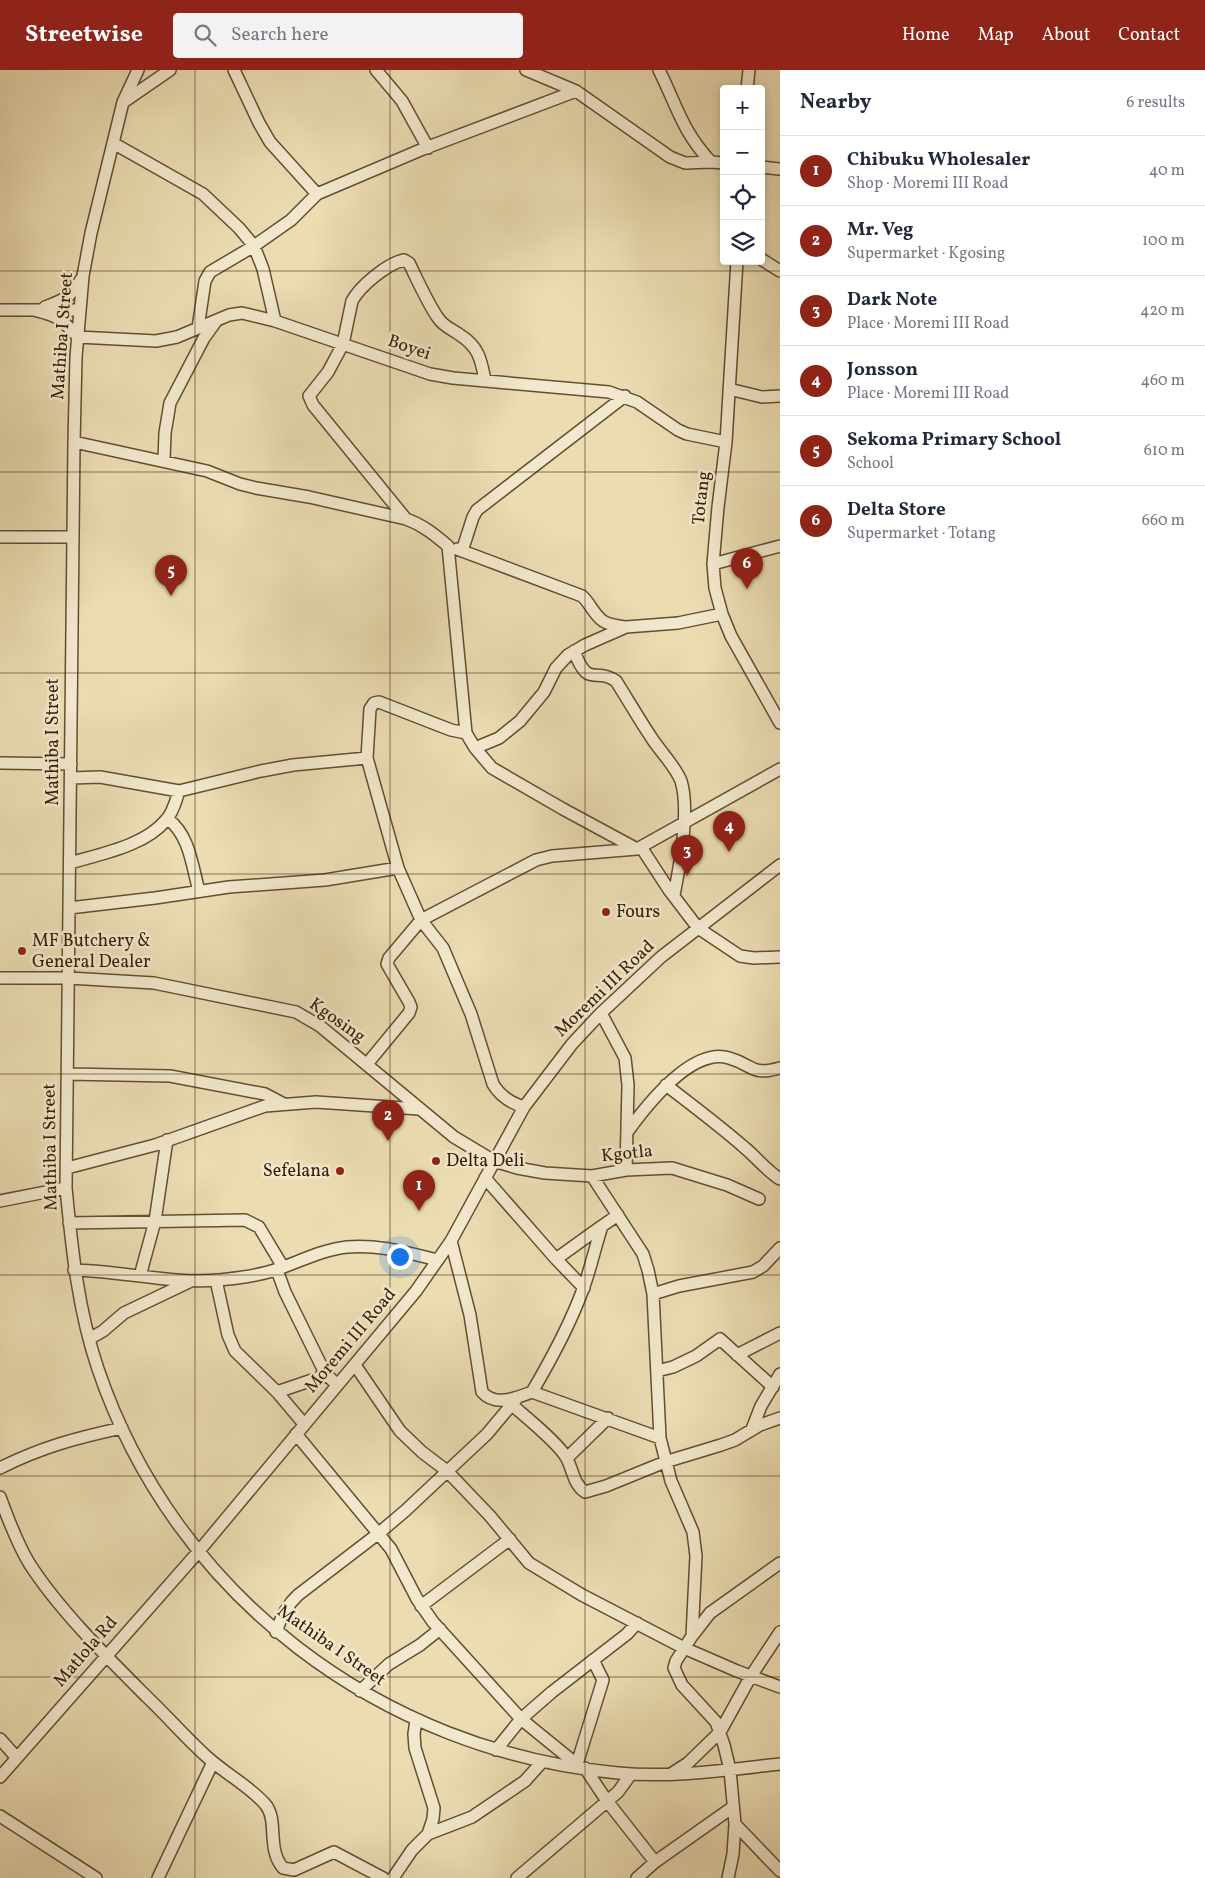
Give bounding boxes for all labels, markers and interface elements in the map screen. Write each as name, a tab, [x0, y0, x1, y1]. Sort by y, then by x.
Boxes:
search box	[173, 13, 523, 58]
text: Streetwise	[25, 18, 143, 52]
icon: search	[191, 21, 219, 49]
text: Search here	[231, 22, 328, 48]
text: Home	[902, 23, 950, 48]
text: Map	[978, 23, 1014, 48]
text: About	[1042, 23, 1090, 48]
text: Contact	[1118, 23, 1180, 48]
map controls	[720, 85, 765, 265]
button: +	[720, 85, 765, 130]
text: Nearby	[800, 88, 871, 117]
text: 6 results	[1126, 92, 1185, 114]
button: −	[720, 130, 765, 175]
text: Chibuku Wholesaler	[847, 147, 1030, 173]
text: 1	[813, 160, 819, 182]
text: 40 m	[1149, 160, 1185, 182]
text: Shop · Moremi III Road	[847, 173, 1008, 195]
button: locate	[720, 175, 765, 220]
text: Mr. Veg	[847, 217, 914, 243]
button: layers	[720, 220, 765, 265]
text: 2	[812, 230, 820, 252]
text: 100 m	[1142, 230, 1185, 252]
text: Supermarket · Kgosing	[847, 243, 1005, 265]
street label: Mathiba I Street	[46, 272, 80, 400]
text: Dark Note	[847, 287, 937, 313]
text: 3	[812, 300, 820, 322]
text: 420 m	[1140, 300, 1185, 322]
text: Place · Moremi III Road	[847, 313, 1009, 335]
street label: Boyei	[384, 329, 434, 367]
text: Jonsson	[847, 357, 918, 383]
text: 4	[811, 370, 821, 392]
text: 460 m	[1141, 370, 1185, 392]
text: Place · Moremi III Road	[847, 383, 1009, 405]
text: Sekoma Primary School	[847, 427, 1061, 453]
text: 5	[812, 440, 820, 462]
text: 610 m	[1144, 440, 1185, 462]
text: School	[847, 453, 894, 475]
street label: Totang	[687, 470, 717, 526]
text: Delta Store	[847, 497, 946, 523]
text: 6	[812, 510, 820, 532]
text: 660 m	[1142, 510, 1185, 532]
text: Supermarket · Totang	[847, 523, 996, 545]
pin: 6	[731, 548, 763, 589]
pin: 5	[155, 555, 187, 596]
street label: Mathiba I Street	[41, 678, 66, 806]
pin: 4	[713, 811, 745, 852]
pin: 3	[671, 835, 703, 876]
place label: Fours	[616, 900, 660, 925]
marker: Fours	[600, 906, 612, 918]
place label: MF Butchery & General Dealer	[32, 929, 151, 975]
street label: Moremi III Road	[549, 935, 661, 1043]
marker: MF Butchery & General Dealer	[16, 945, 28, 957]
street label: Kgosing	[304, 992, 370, 1050]
street label: Mathiba I Street	[37, 1083, 65, 1211]
pin: 2	[372, 1100, 404, 1141]
street label: Kgotla	[600, 1139, 654, 1169]
place label: Delta Deli	[446, 1149, 524, 1174]
marker: Delta Deli	[430, 1155, 442, 1167]
place label: Sefelana	[263, 1159, 330, 1184]
marker: Sefelana	[334, 1165, 346, 1177]
pin: 1	[403, 1170, 435, 1211]
your location	[387, 1244, 413, 1270]
street label: Moremi III Road	[300, 1283, 402, 1399]
street label: Mathiba I Street	[272, 1599, 390, 1693]
street label: Matlola Rd	[48, 1611, 124, 1693]

